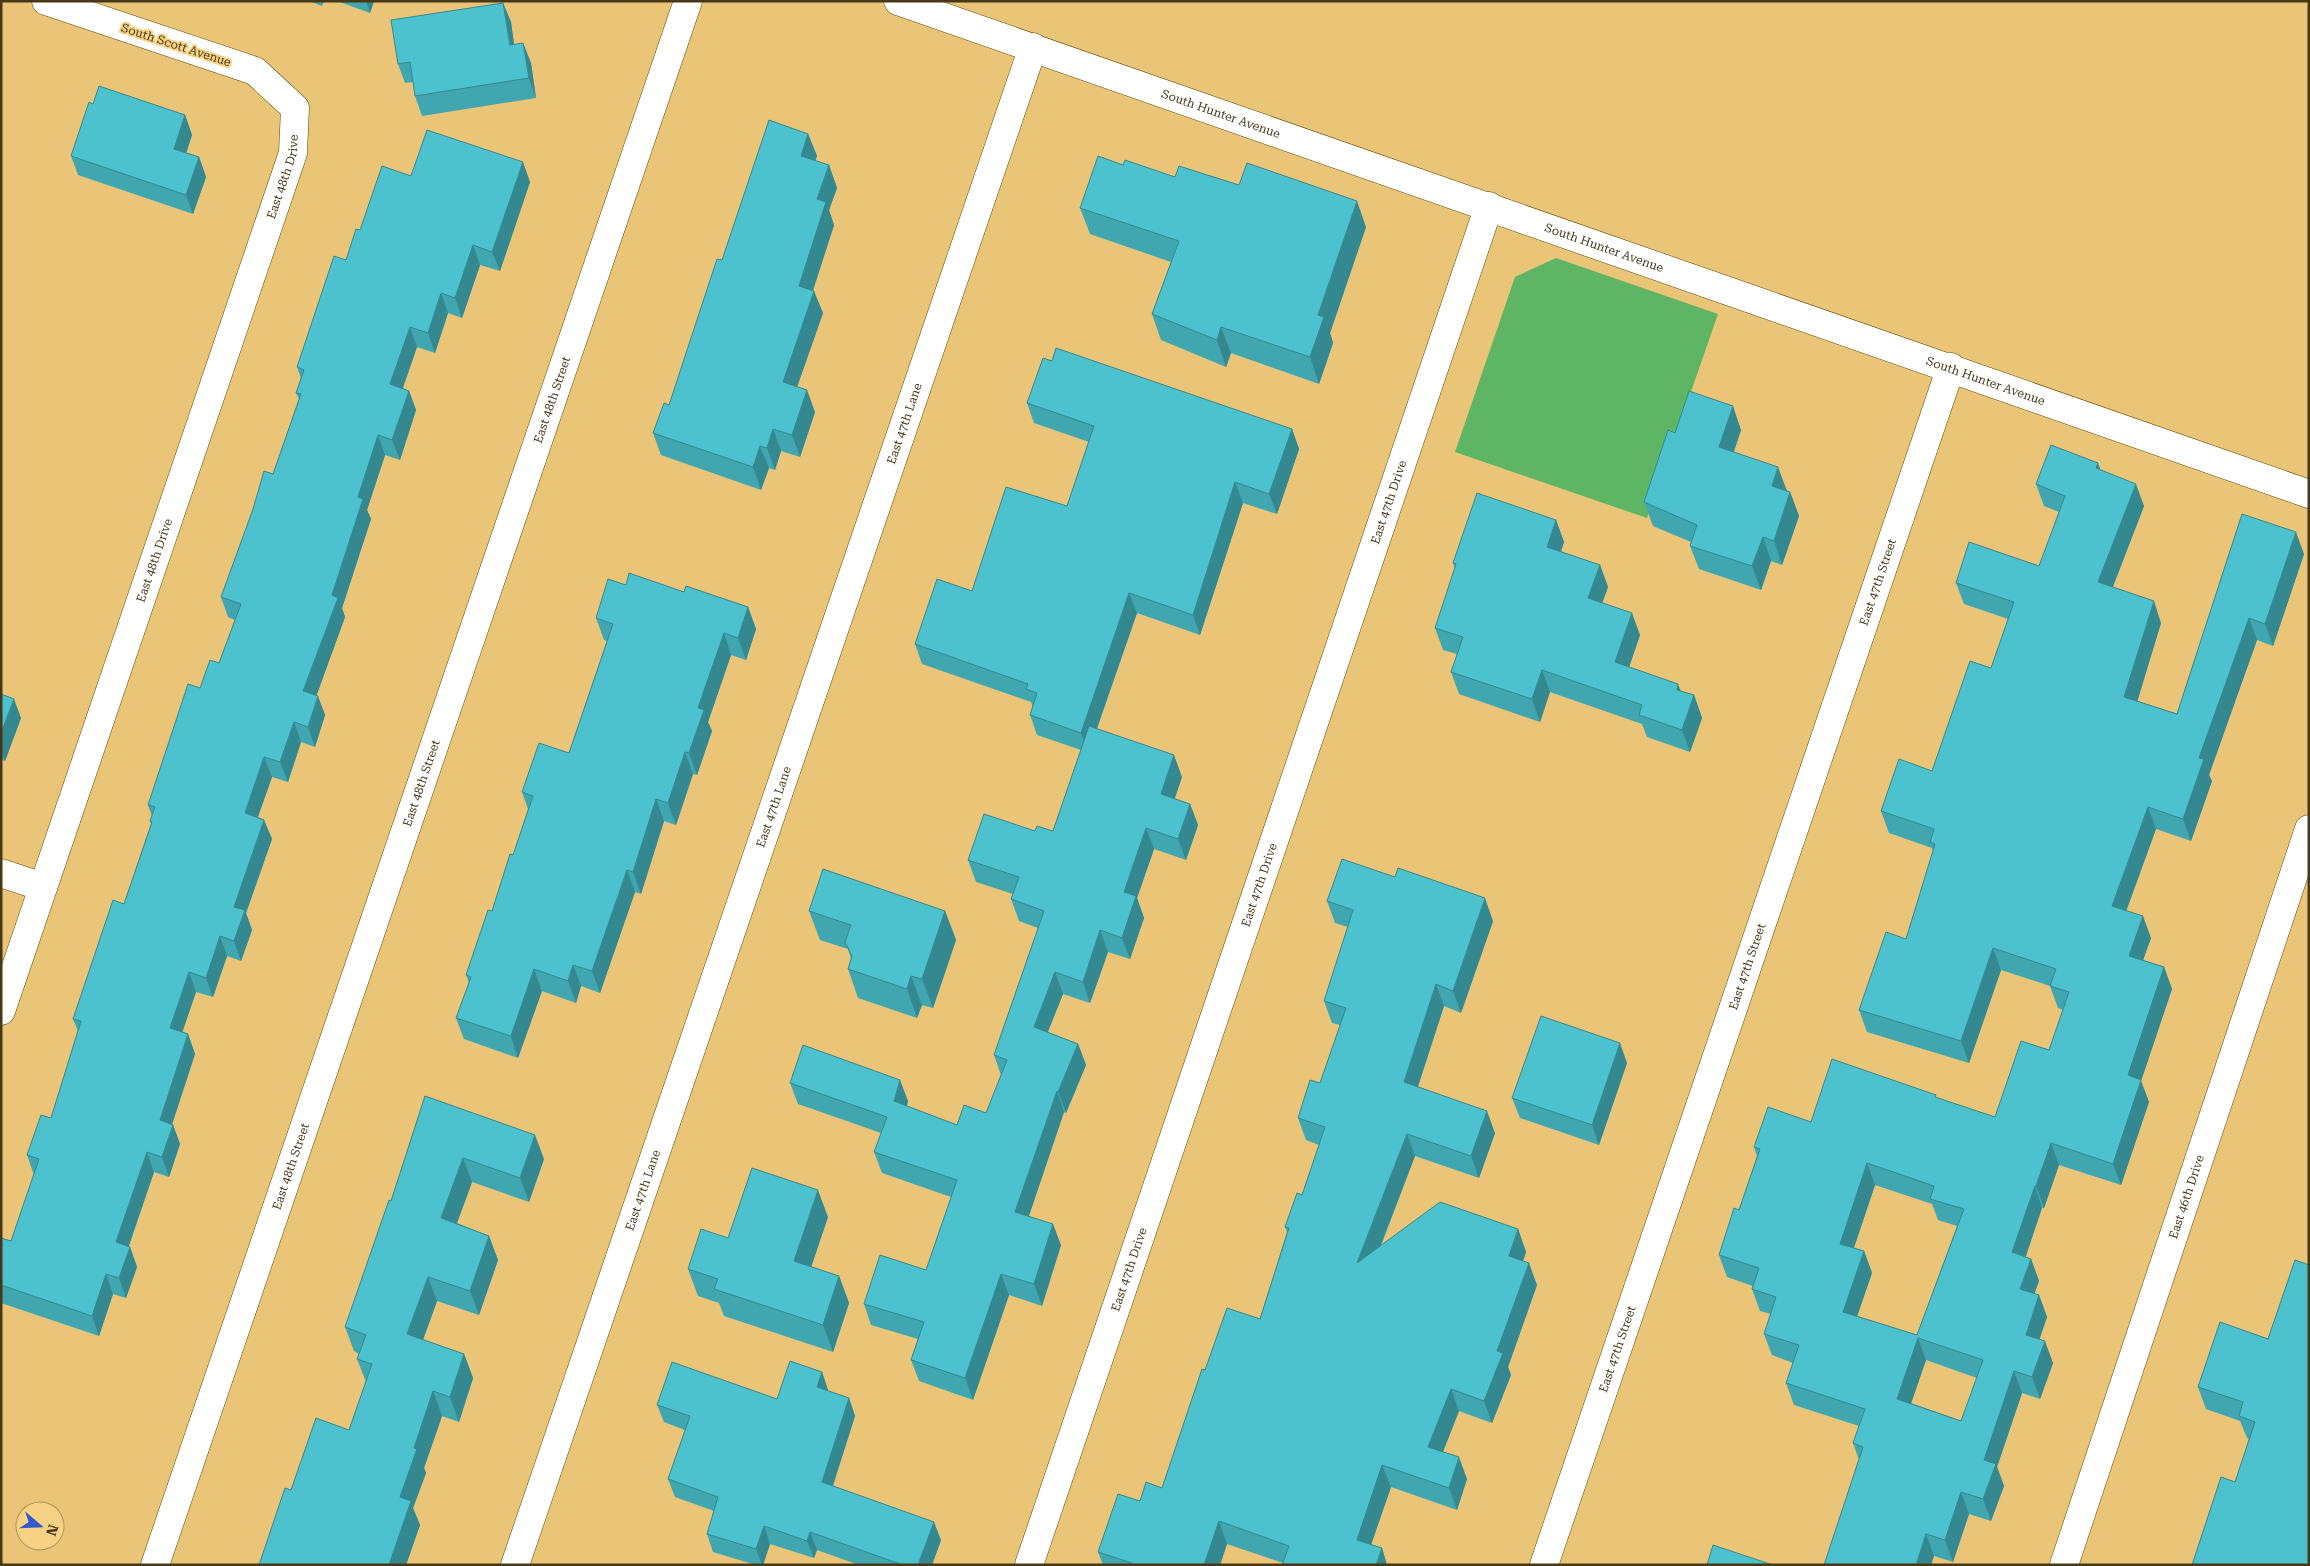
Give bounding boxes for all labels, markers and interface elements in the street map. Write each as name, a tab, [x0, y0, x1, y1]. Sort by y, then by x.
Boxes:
street label: South Scott Avenue	[119, 21, 233, 69]
street label: South Hunter Avenue	[1160, 87, 1283, 141]
street label: East 48th Drive	[264, 134, 301, 221]
street label: South Hunter Avenue	[1543, 220, 1666, 275]
street label: East 48th Street	[531, 354, 574, 445]
street label: South Hunter Avenue	[1924, 354, 2047, 408]
street label: East 47th Lane	[884, 381, 925, 466]
street label: East 47th Drive	[1368, 458, 1410, 546]
street label: East 48th Drive	[134, 516, 175, 604]
street label: East 47th Street	[1857, 536, 1899, 627]
street label: East 48th Street	[400, 737, 443, 828]
street label: East 47th Lane	[753, 764, 794, 849]
street label: East 47th Drive	[1239, 841, 1280, 929]
street label: East 47th Street	[1726, 921, 1769, 1012]
street label: East 48th Street	[270, 1121, 312, 1212]
street label: East 47th Lane	[623, 1147, 663, 1233]
street label: East 46th Drive	[2166, 1153, 2207, 1241]
street label: East 47th Drive	[1108, 1225, 1150, 1313]
street label: East 47th Street	[1596, 1303, 1639, 1394]
north arrow	[15, 1501, 65, 1551]
text: N	[43, 1523, 62, 1538]

